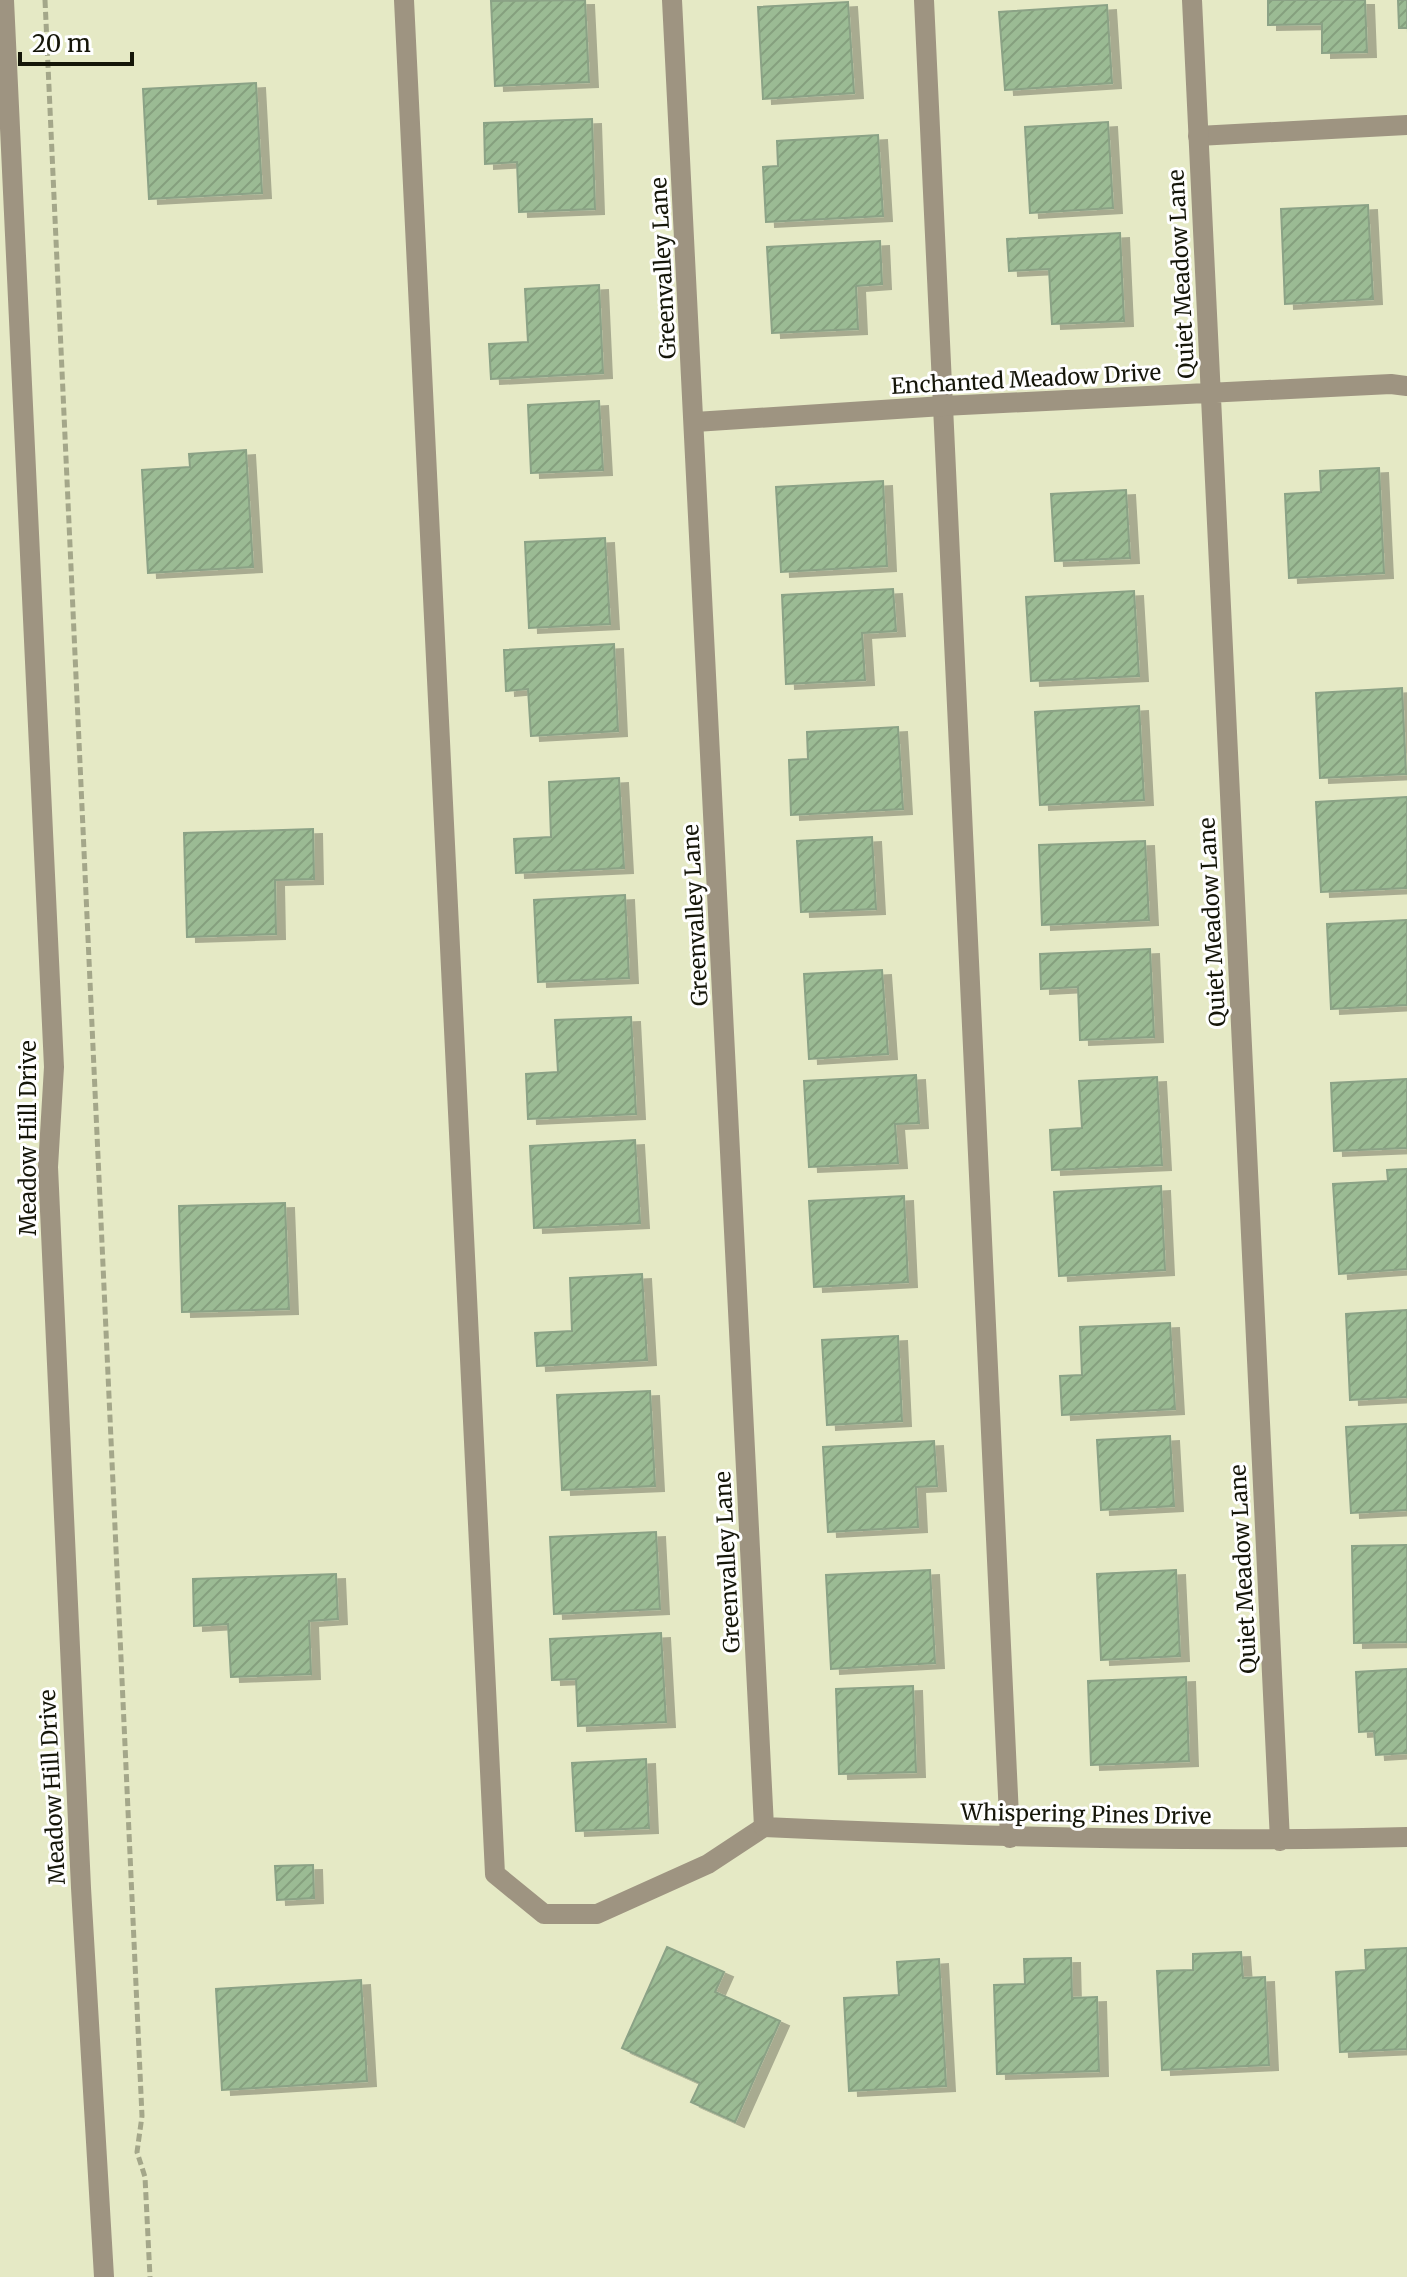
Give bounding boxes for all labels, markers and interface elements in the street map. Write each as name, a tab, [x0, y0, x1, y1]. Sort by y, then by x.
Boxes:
scale bar	[20, 16, 132, 66]
text: 20 m	[32, 28, 91, 59]
street label: Quiet Meadow Lane	[1162, 169, 1200, 379]
street label: Greenvalley Lane	[644, 176, 682, 360]
street label: Enchanted Meadow Drive	[890, 358, 1162, 400]
street label: Quiet Meadow Lane	[1193, 817, 1231, 1027]
street label: Greenvalley Lane	[676, 823, 714, 1007]
street label: Meadow Hill Drive	[14, 1040, 42, 1236]
street label: Quiet Meadow Lane	[1224, 1464, 1262, 1674]
street label: Greenvalley Lane	[708, 1470, 746, 1654]
street label: Meadow Hill Drive	[33, 1689, 71, 1885]
street label: Whispering Pines Drive	[959, 1798, 1212, 1830]

